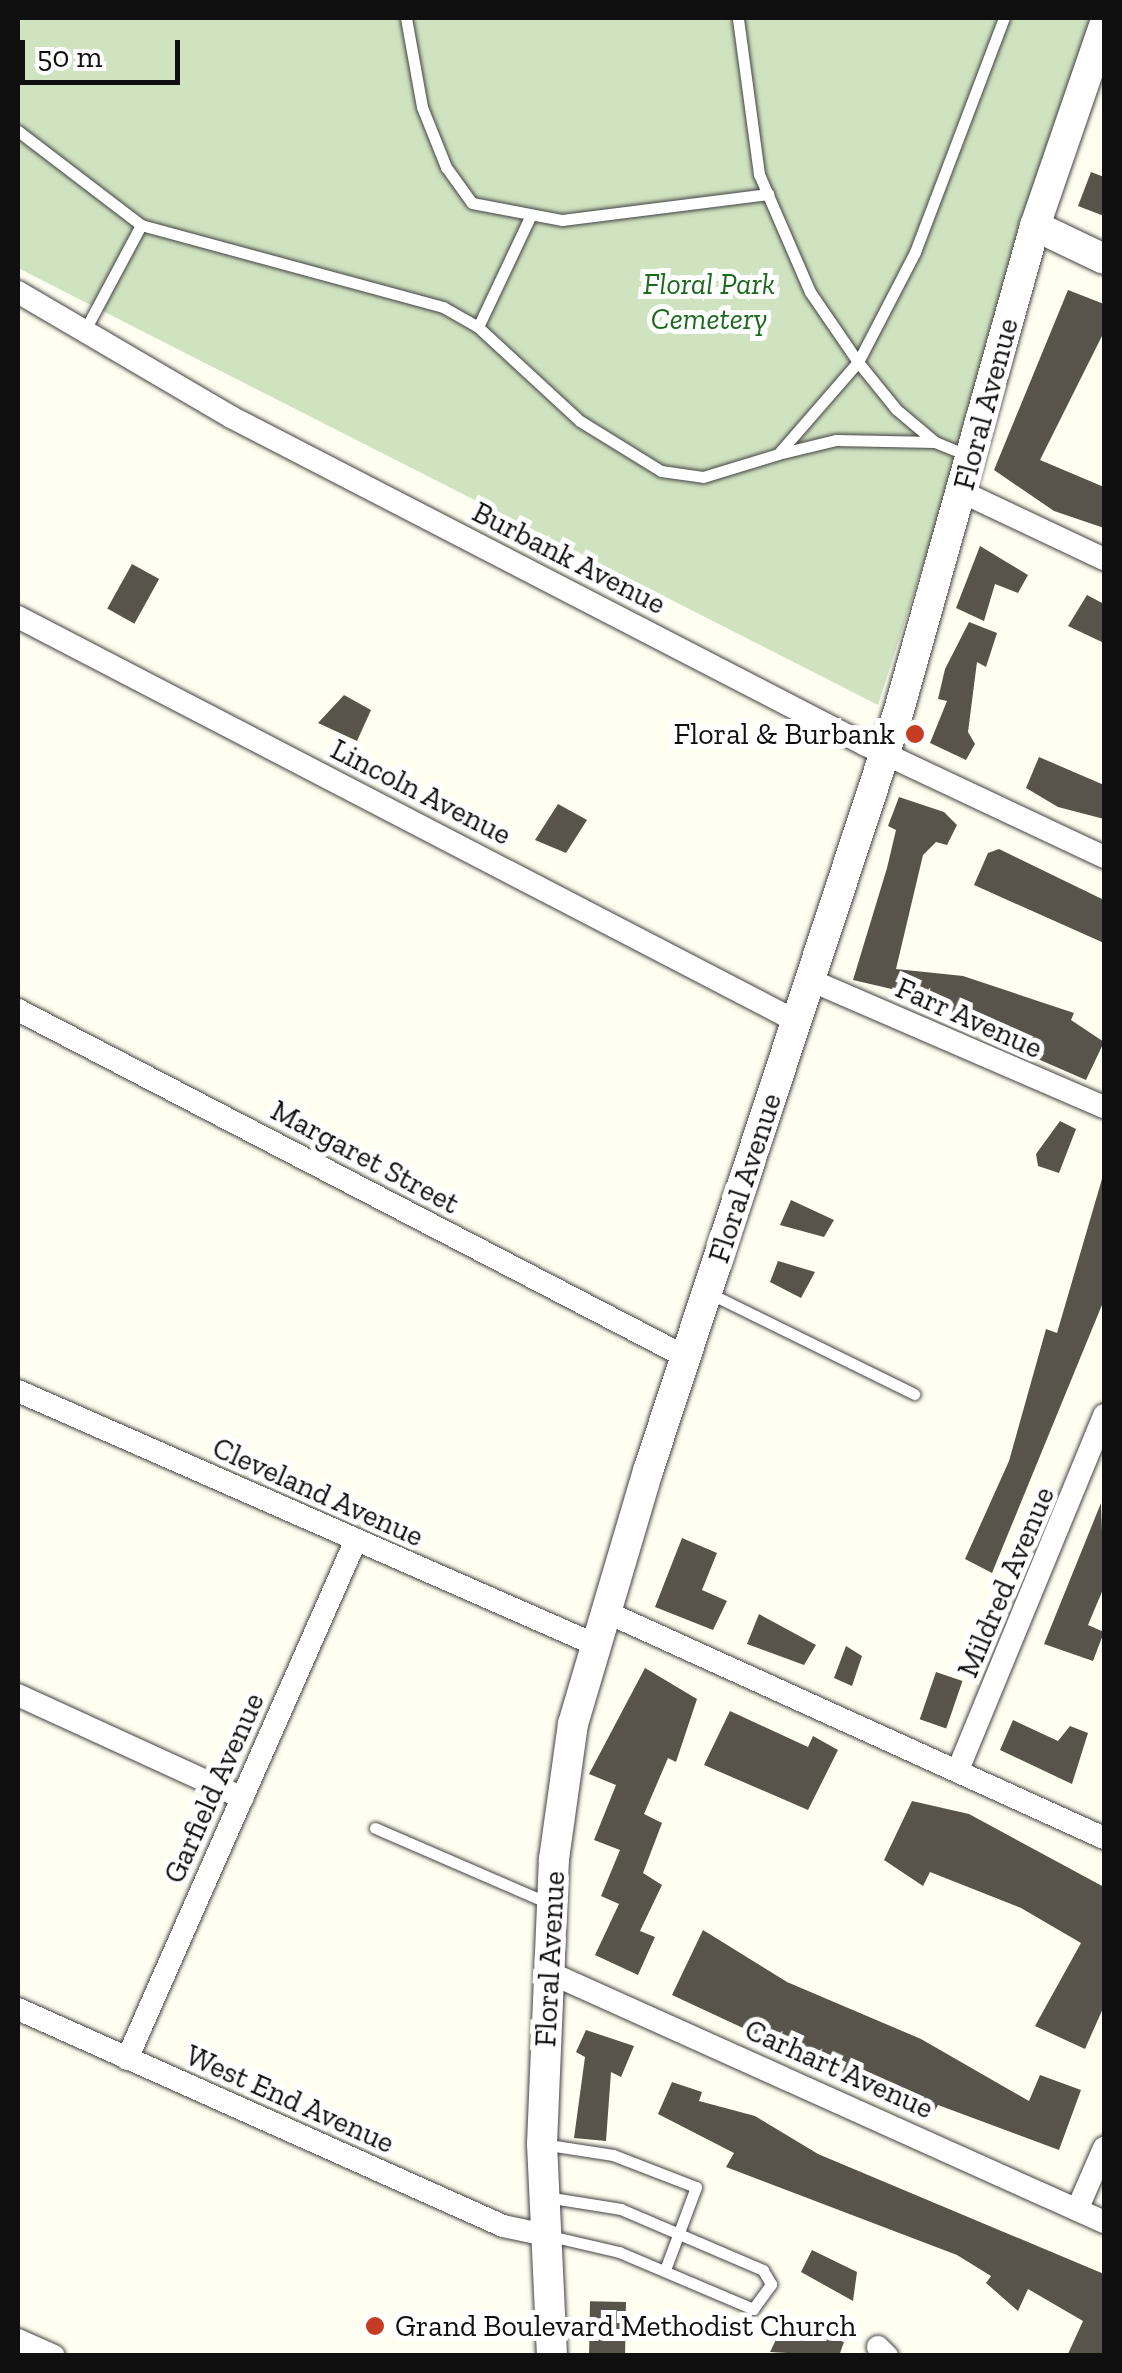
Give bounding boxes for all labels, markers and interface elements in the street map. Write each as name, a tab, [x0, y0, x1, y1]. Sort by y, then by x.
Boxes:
scale bar	[25, 20, 185, 82]
text: 50 m	[37, 39, 102, 75]
park label: Floral Park Cemetery	[643, 266, 775, 336]
street label: Floral Avenue	[946, 314, 1026, 494]
street label: Burbank Avenue	[466, 494, 672, 622]
place label: Floral & Burbank	[673, 716, 895, 752]
marker: Floral & Burbank	[904, 723, 926, 745]
street label: Lincoln Avenue	[325, 731, 517, 853]
street label: Farr Avenue	[890, 969, 1048, 1067]
street label: Floral Avenue	[701, 1088, 789, 1268]
street label: Margaret Street	[265, 1092, 465, 1222]
street label: Cleveland Avenue	[207, 1429, 429, 1555]
street label: Mildred Avenue	[950, 1481, 1062, 1683]
street label: Garfield Avenue	[156, 1687, 272, 1889]
street label: Floral Avenue	[527, 1870, 573, 2048]
street label: Carhart Avenue	[739, 2011, 939, 2127]
street label: West End Avenue	[180, 2037, 400, 2161]
place label: Grand Boulevard Methodist Church	[395, 2308, 856, 2344]
marker: Grand Boulevard Methodist Church	[364, 2315, 386, 2337]

